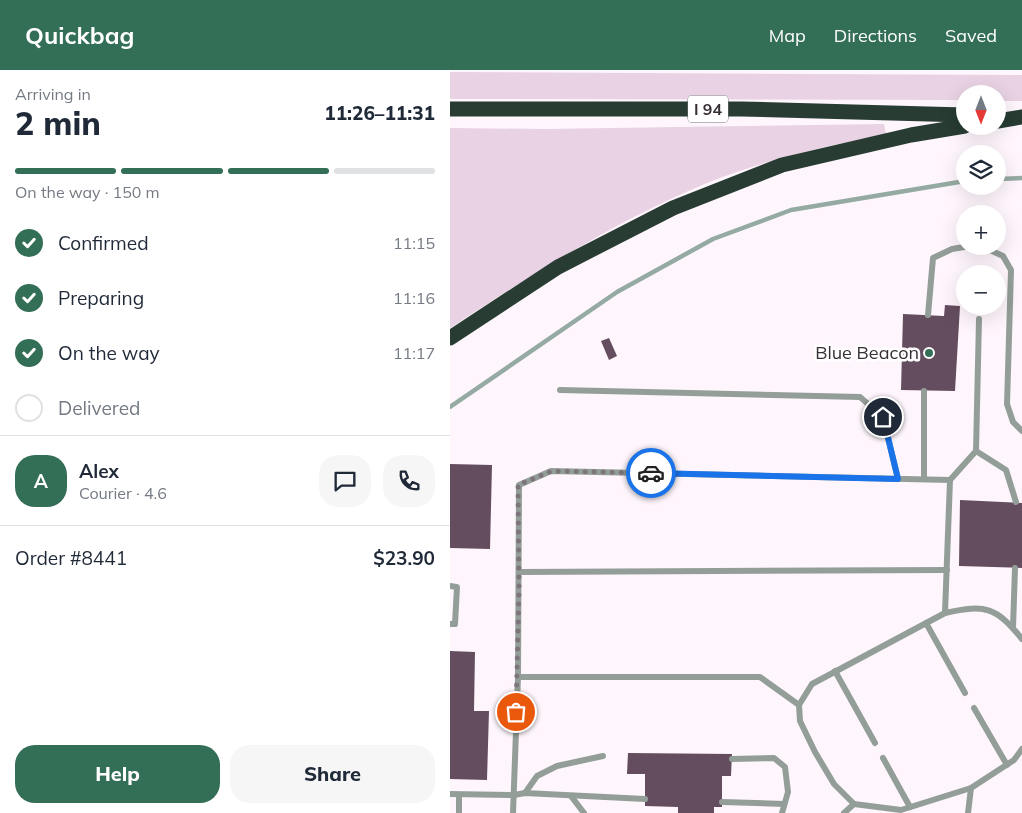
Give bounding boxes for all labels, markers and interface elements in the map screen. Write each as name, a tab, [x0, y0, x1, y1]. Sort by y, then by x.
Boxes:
text: Quickbag	[25, 20, 135, 50]
text: Map	[769, 24, 806, 47]
text: Directions	[834, 24, 917, 47]
text: Saved	[945, 24, 997, 47]
text: Arriving in	[15, 84, 91, 104]
north arrow	[956, 85, 1006, 135]
map controls	[956, 85, 1006, 315]
road number: I 94	[688, 96, 728, 122]
text: 11:26–11:31	[324, 101, 435, 125]
text: 2 min	[15, 103, 101, 143]
button: layers	[956, 145, 1006, 195]
text: On the way · 150 m	[15, 182, 160, 202]
button: +	[956, 205, 1006, 255]
icon: check	[15, 229, 43, 257]
text: Confirmed	[58, 231, 149, 255]
text: 11:15	[393, 233, 435, 253]
button: −	[956, 265, 1006, 315]
icon: check	[15, 284, 43, 312]
text: Preparing	[58, 286, 144, 310]
text: 11:16	[393, 288, 435, 308]
icon: check	[15, 339, 43, 367]
text: On the way	[58, 341, 160, 365]
place label: Blue Beacon	[815, 341, 919, 364]
text: 11:17	[393, 343, 435, 363]
marker: Blue Beacon	[923, 347, 935, 359]
text: Delivered	[58, 396, 140, 420]
pin	[862, 396, 904, 438]
icon: home	[869, 403, 897, 431]
courier	[626, 448, 676, 498]
button: chat	[319, 455, 371, 507]
button: phone	[383, 455, 435, 507]
text: Alex	[79, 459, 119, 483]
icon: car	[637, 459, 665, 487]
text: A	[34, 469, 48, 493]
text: Courier · 4.6	[79, 483, 167, 503]
text: Order #8441	[15, 546, 127, 570]
text: $23.90	[373, 546, 435, 570]
pin	[495, 691, 537, 733]
icon: bag	[502, 698, 530, 726]
button: Help	[15, 745, 220, 803]
button: Share	[230, 745, 435, 803]

